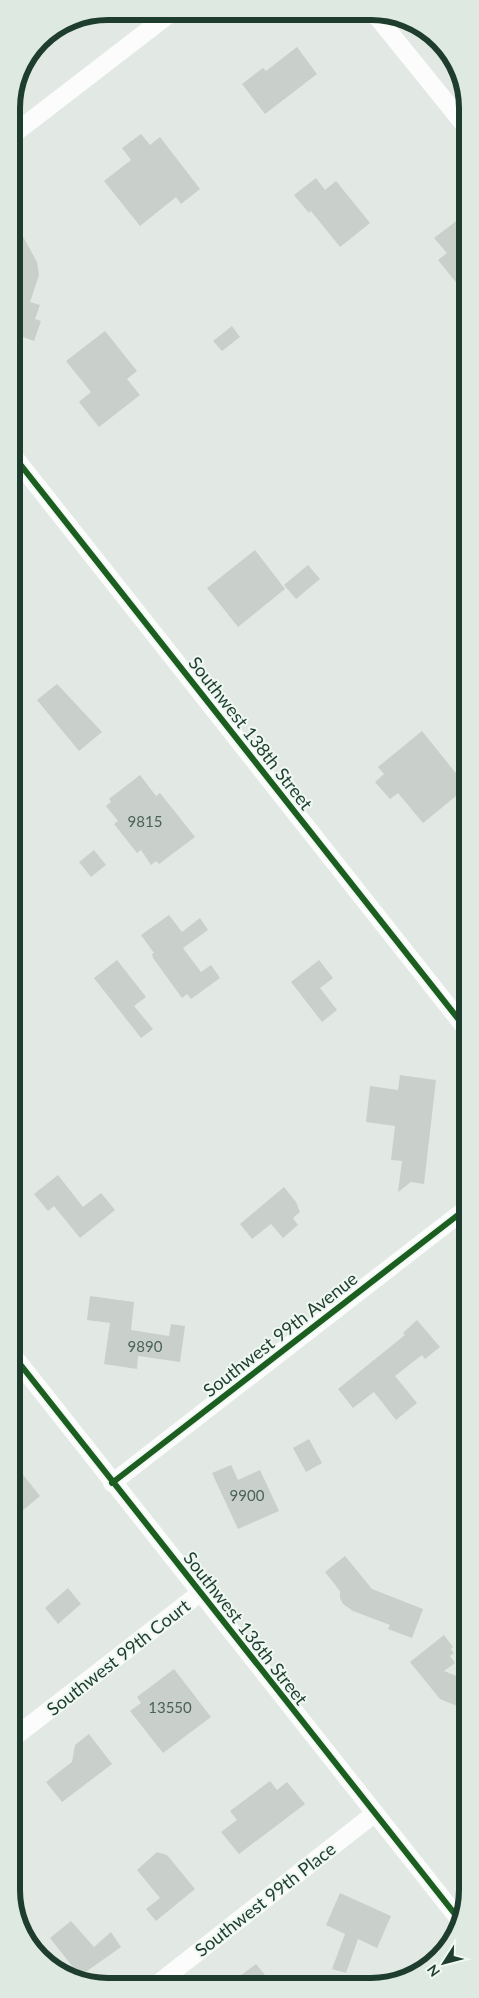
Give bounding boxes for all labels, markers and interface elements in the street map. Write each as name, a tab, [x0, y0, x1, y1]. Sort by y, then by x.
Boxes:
street label: Southwest 138th Street	[184, 652, 318, 815]
house number: 9815	[128, 812, 162, 830]
street label: Southwest 99th Avenue	[198, 1267, 362, 1401]
house number: 9890	[128, 1337, 163, 1355]
house number: 9900	[230, 1486, 265, 1504]
street label: Southwest 136th Street	[179, 1547, 313, 1710]
street label: Southwest 99th Court	[42, 1594, 194, 1720]
house number: 13550	[148, 1698, 192, 1716]
street label: Southwest 99th Place	[190, 1837, 340, 1961]
north arrow	[419, 1938, 469, 1988]
text: N	[423, 1962, 443, 1980]

